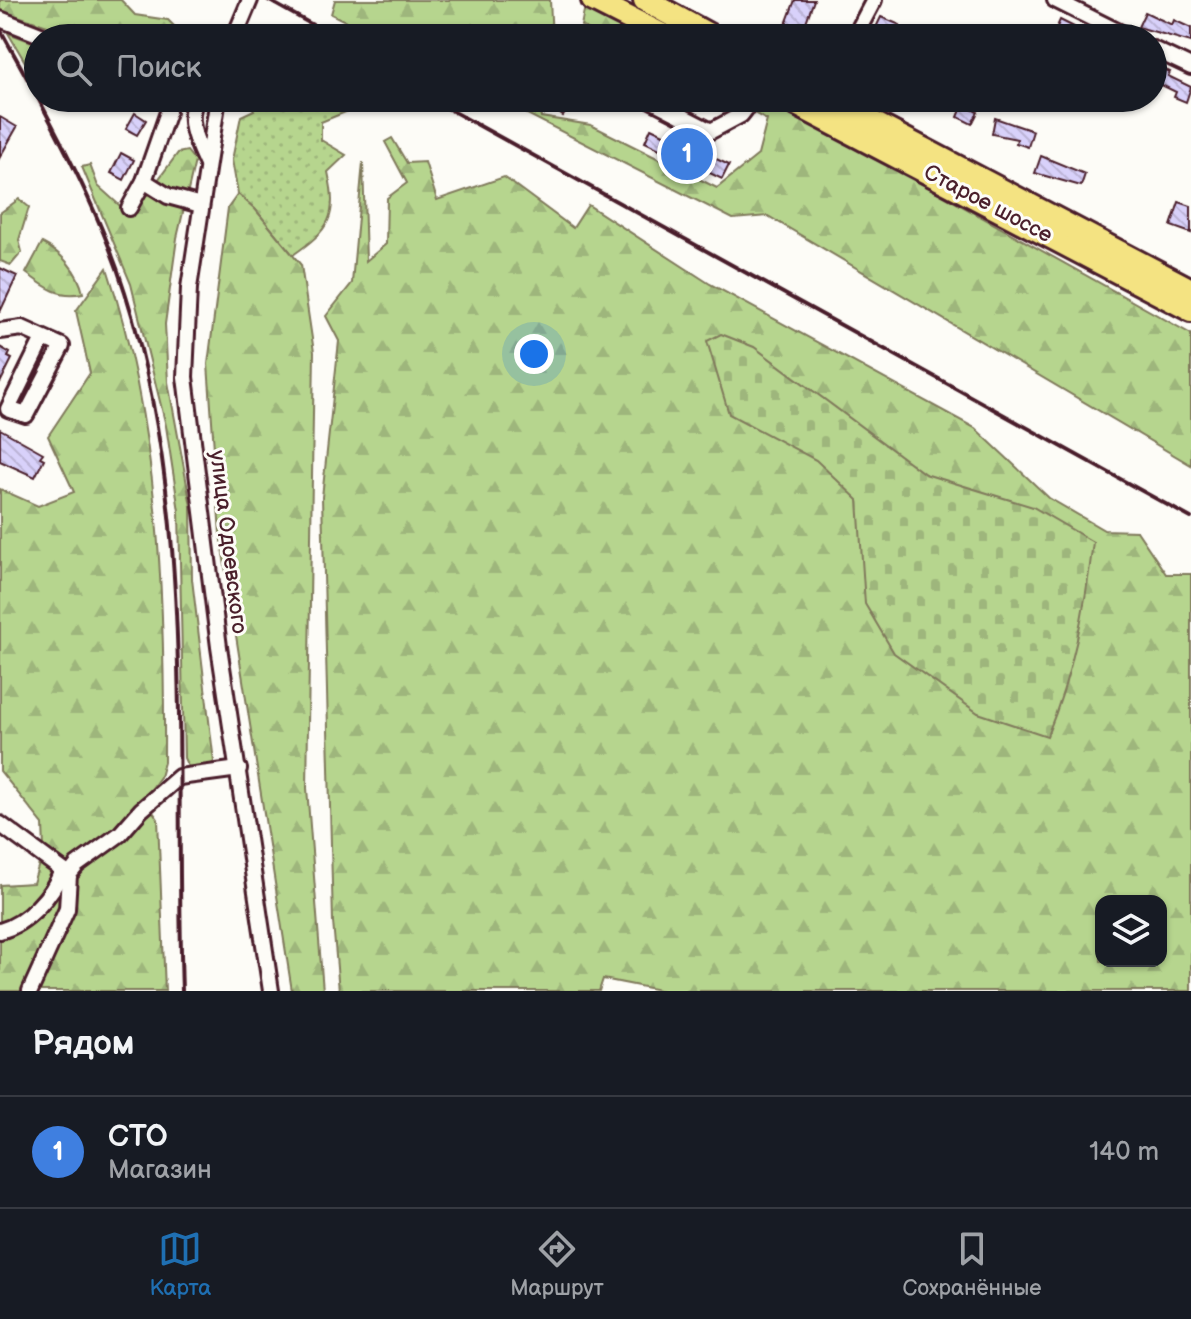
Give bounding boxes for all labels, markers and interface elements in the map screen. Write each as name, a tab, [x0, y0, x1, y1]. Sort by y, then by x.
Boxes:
search box	[24, 24, 1167, 112]
icon: search	[52, 46, 96, 90]
text: Поиск	[116, 50, 202, 86]
pin: 1	[661, 124, 713, 184]
street label: Старое шоссе	[919, 159, 1057, 249]
your location	[514, 334, 554, 374]
street label: улица Одоевского	[203, 449, 253, 635]
map controls	[1095, 895, 1167, 967]
button: layers	[1095, 895, 1167, 967]
text: Рядом	[32, 1023, 134, 1064]
text: СТО	[108, 1119, 168, 1155]
text: 1	[53, 1137, 63, 1168]
text: 140 m	[1089, 1137, 1159, 1168]
text: Магазин	[108, 1155, 212, 1186]
tab: Карта	[149, 1227, 211, 1302]
tab: Маршрут	[510, 1227, 604, 1302]
tab: Сохранённые	[903, 1227, 1042, 1302]

